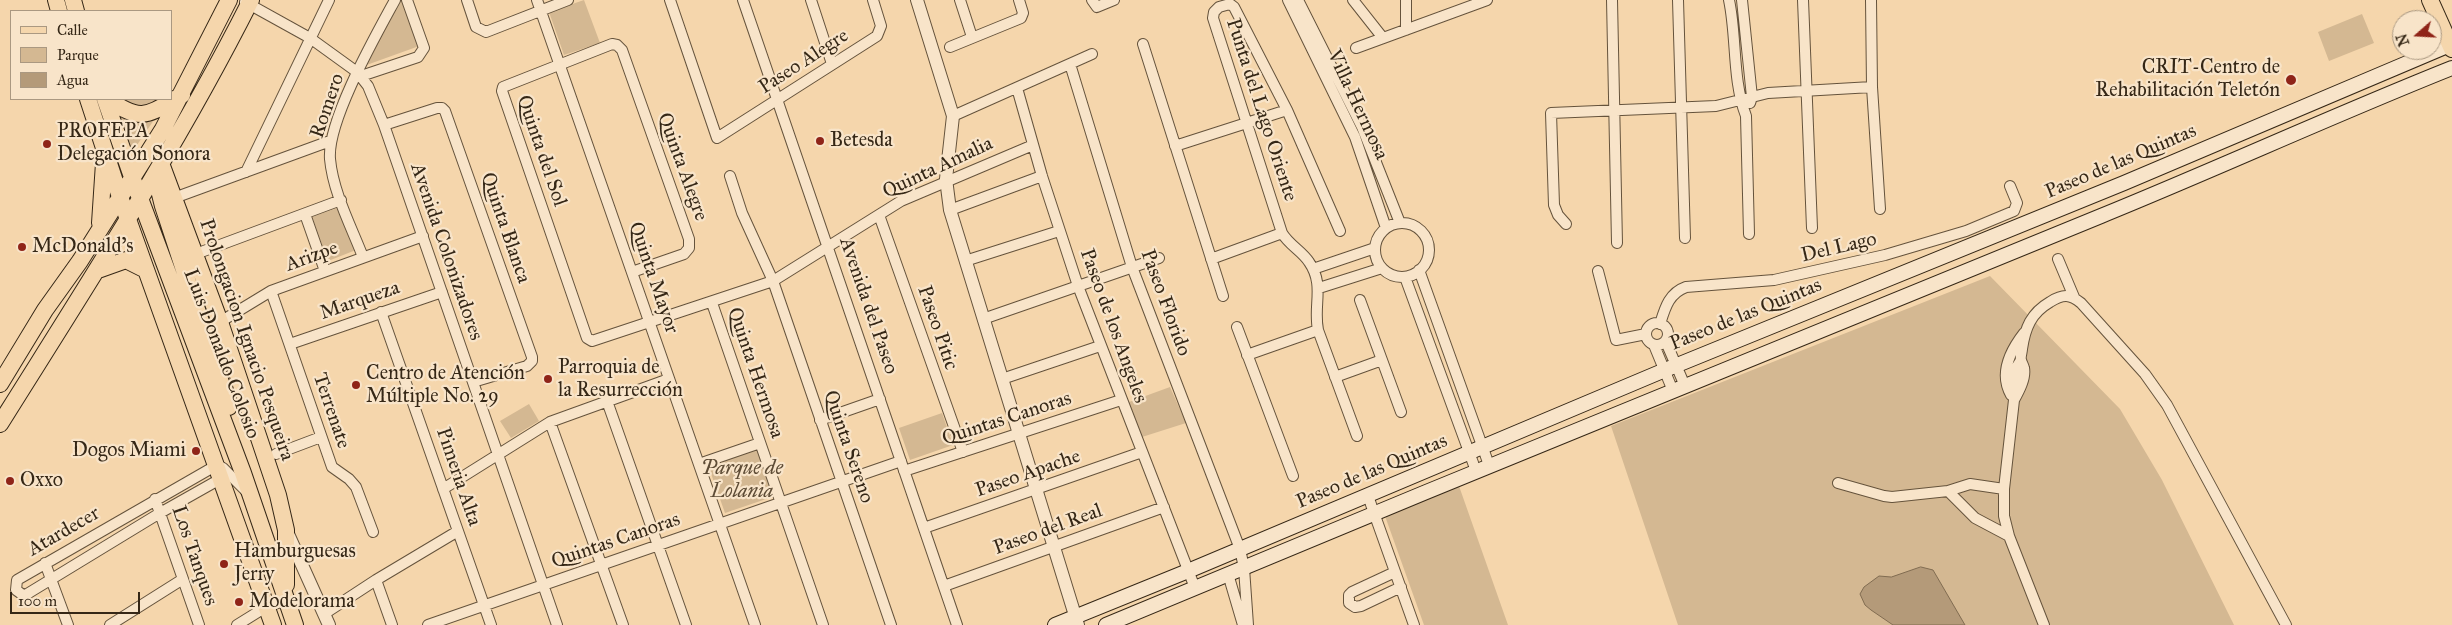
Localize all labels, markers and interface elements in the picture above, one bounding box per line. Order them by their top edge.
legend [10,10,172,100]
north arrow [2392,10,2442,60]
street label: Punta del Lago Oriente [1220,16,1302,204]
text: Calle [57,21,88,39]
street label: Paseo Alegre [755,24,853,100]
text: N [2393,31,2413,48]
text: Parque [57,46,99,64]
street label: Villa Hermosa [1321,46,1393,164]
place label: CRIT-Centro de Rehabilitación Teletón [2095,56,2280,103]
text: Agua [57,71,89,89]
street label: Romero [306,71,350,141]
marker: CRIT-Centro de Rehabilitación Teletón [2284,73,2298,87]
street label: Quinta del Sol [511,92,571,210]
street label: Quinta Alegre [651,110,713,224]
street label: Paseo de las Quintas [2042,119,2200,205]
place label: PROFEPA Delegación Sonora [57,120,210,167]
place label: Betesda [830,129,893,153]
street label: Quinta Amalia [879,132,997,204]
marker: Betesda [814,135,826,147]
marker: PROFEPA Delegación Sonora [41,138,53,150]
street label: Avenida Colonizadores [404,160,488,344]
street label: Quinta Blanca [475,169,535,287]
street label: Prolongacion Ignacio Pesqueira [193,216,299,464]
street label: Quinta Mayor [623,219,683,337]
street label: Del Lago [1799,228,1879,268]
place label: McDonald's [32,235,134,259]
street label: Avenida del Paseo [833,235,903,377]
street label: Arizpe [282,236,342,278]
marker: McDonald's [16,241,28,253]
street label: Paseo de los Angeles [1074,246,1152,406]
street label: Paseo Florido [1135,247,1195,359]
street label: Luis Donaldo Colosio [178,266,264,442]
street label: Paseo de las Quintas [1667,274,1825,356]
street label: Marqueza [317,276,403,326]
street label: Paseo Pitic [911,283,963,373]
street label: Quinta Hermosa [721,305,789,441]
place label: Parroquia de la Resurrección [558,356,683,403]
place label: Centro de Atención Múltiple No. 29 [366,362,525,409]
street label: Terrenate [307,370,355,452]
marker: Parroquia de la Resurrección [542,373,554,385]
marker: Centro de Atención Múltiple No. 29 [350,379,362,391]
street label: Quintas Canoras [939,387,1075,451]
street label: Quinta Sereno [818,388,878,506]
street label: Pimeria Alta [430,425,486,529]
street label: Paseo de las Quintas [1293,429,1451,515]
place label: Dogos Miami [72,439,186,463]
marker: Dogos Miami [190,445,202,457]
street label: Paseo Apache [972,445,1084,503]
park label: Parque de Lolania [701,457,783,504]
place label: Oxxo [20,469,63,493]
marker: Oxxo [4,475,16,487]
street label: Paseo del Real [990,499,1106,561]
street label: Atardecer [24,502,104,562]
street label: Los Tanques [166,503,222,609]
street label: Quintas Canoras [549,508,683,574]
place label: Hamburguesas Jerry [234,540,356,587]
marker: Hamburguesas Jerry [218,558,230,570]
scale bar [12,582,142,614]
place label: Modelorama [249,590,355,614]
text: 100 m [18,592,57,610]
marker: Modelorama [233,596,245,608]

